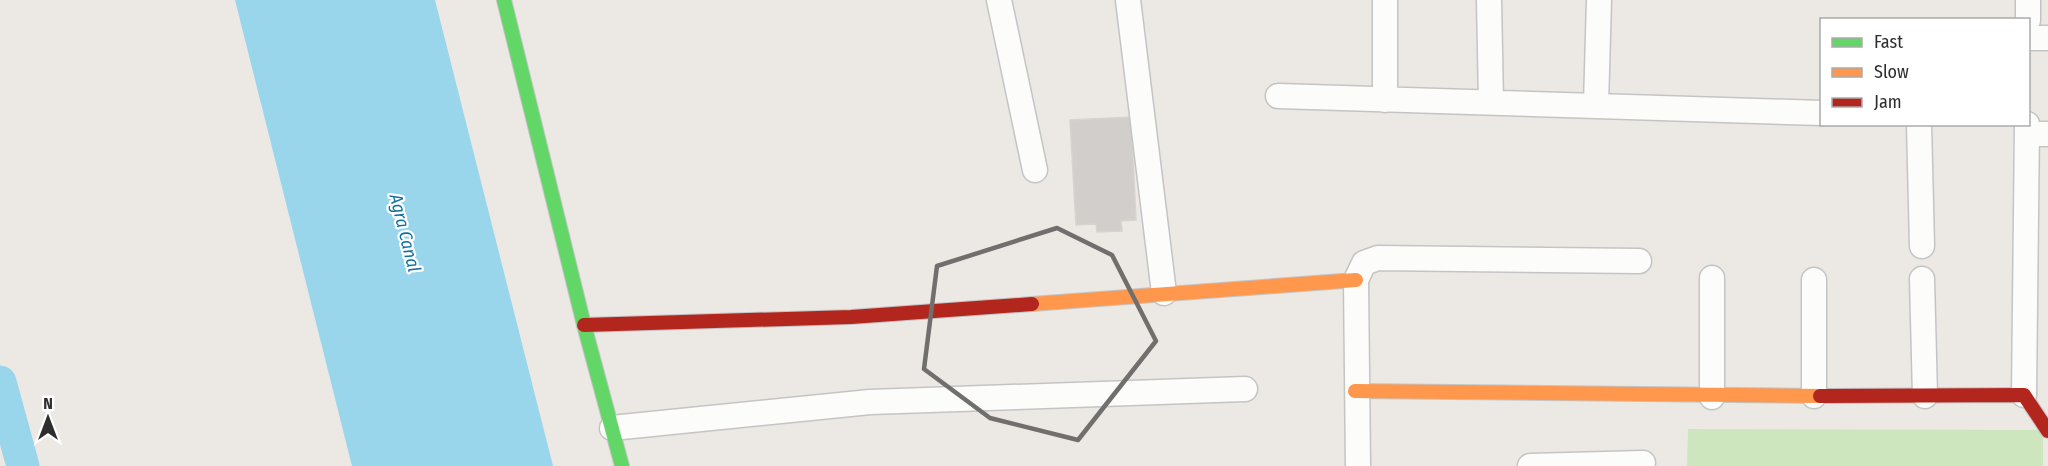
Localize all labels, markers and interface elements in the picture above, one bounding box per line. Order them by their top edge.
legend [1820,18,2030,126]
text: Fast [1874,31,1903,53]
text: Slow [1874,61,1909,83]
text: Jam [1874,91,1902,113]
water label: Agra Canal [384,191,425,275]
north arrow [18,388,78,448]
text: N [43,394,53,413]

